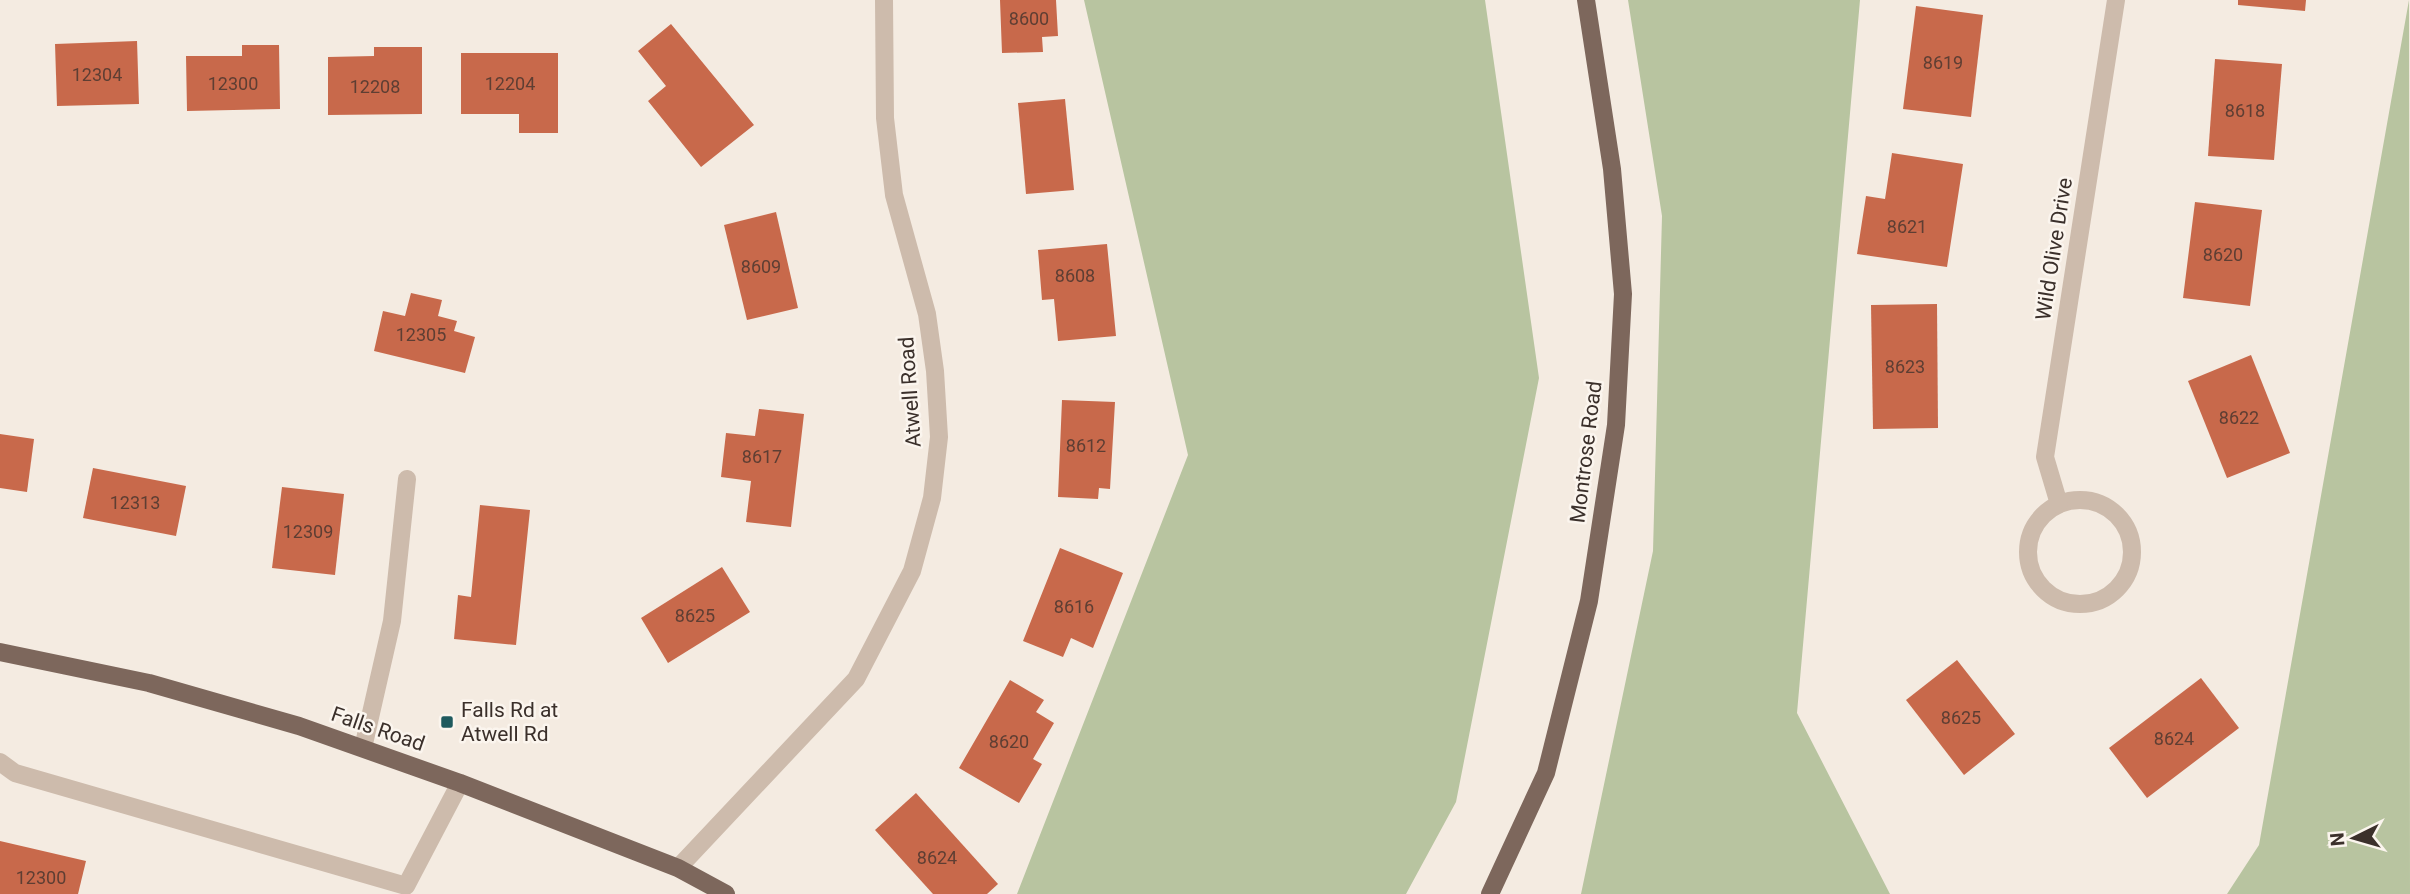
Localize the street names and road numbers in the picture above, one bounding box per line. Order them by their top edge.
street label: Wild Olive Drive [2031,176,2077,322]
street label: Atwell Road [894,336,926,448]
street label: Montrose Road [1565,380,1607,524]
street label: Falls Road [328,702,428,756]

